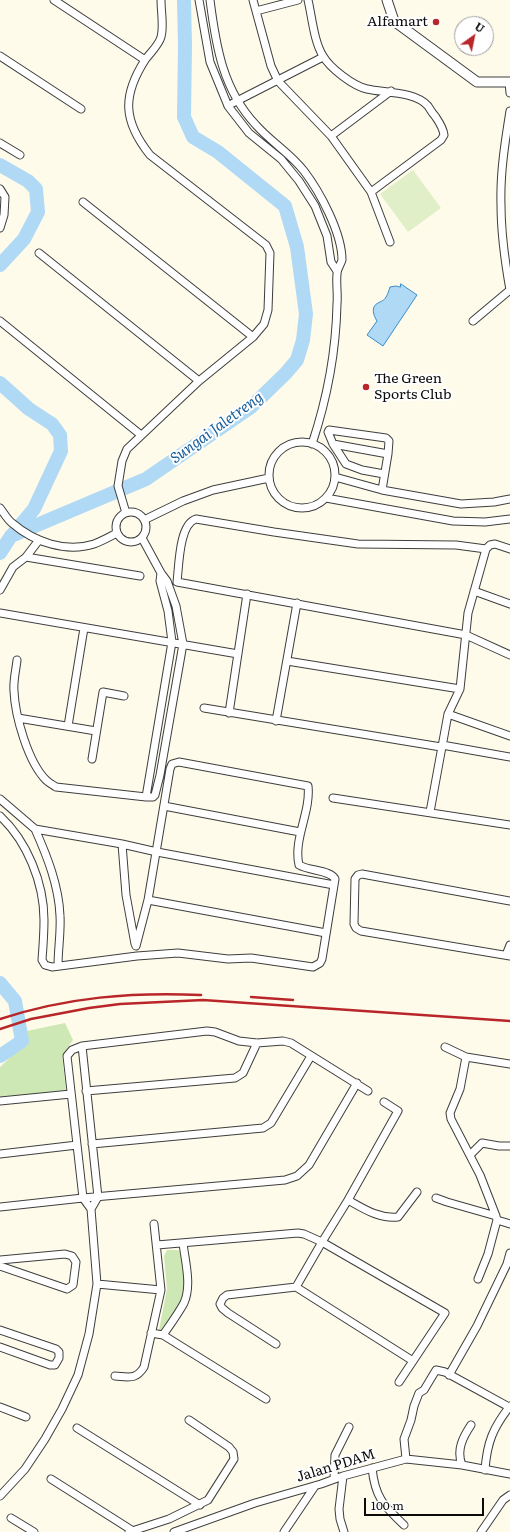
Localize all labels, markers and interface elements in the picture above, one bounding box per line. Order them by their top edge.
place label: Alfamart [367,14,428,30]
north arrow [454,16,494,56]
marker: Alfamart [431,17,441,27]
text: U [472,18,488,36]
place label: The Green Sports Club [374,371,451,404]
marker: The Green Sports Club [361,382,371,392]
water label: Sungai Jaletreng [167,388,267,468]
street label: Jalan PDAM [294,1446,378,1486]
scale bar [366,1490,486,1516]
text: 100 m [371,1496,404,1514]

